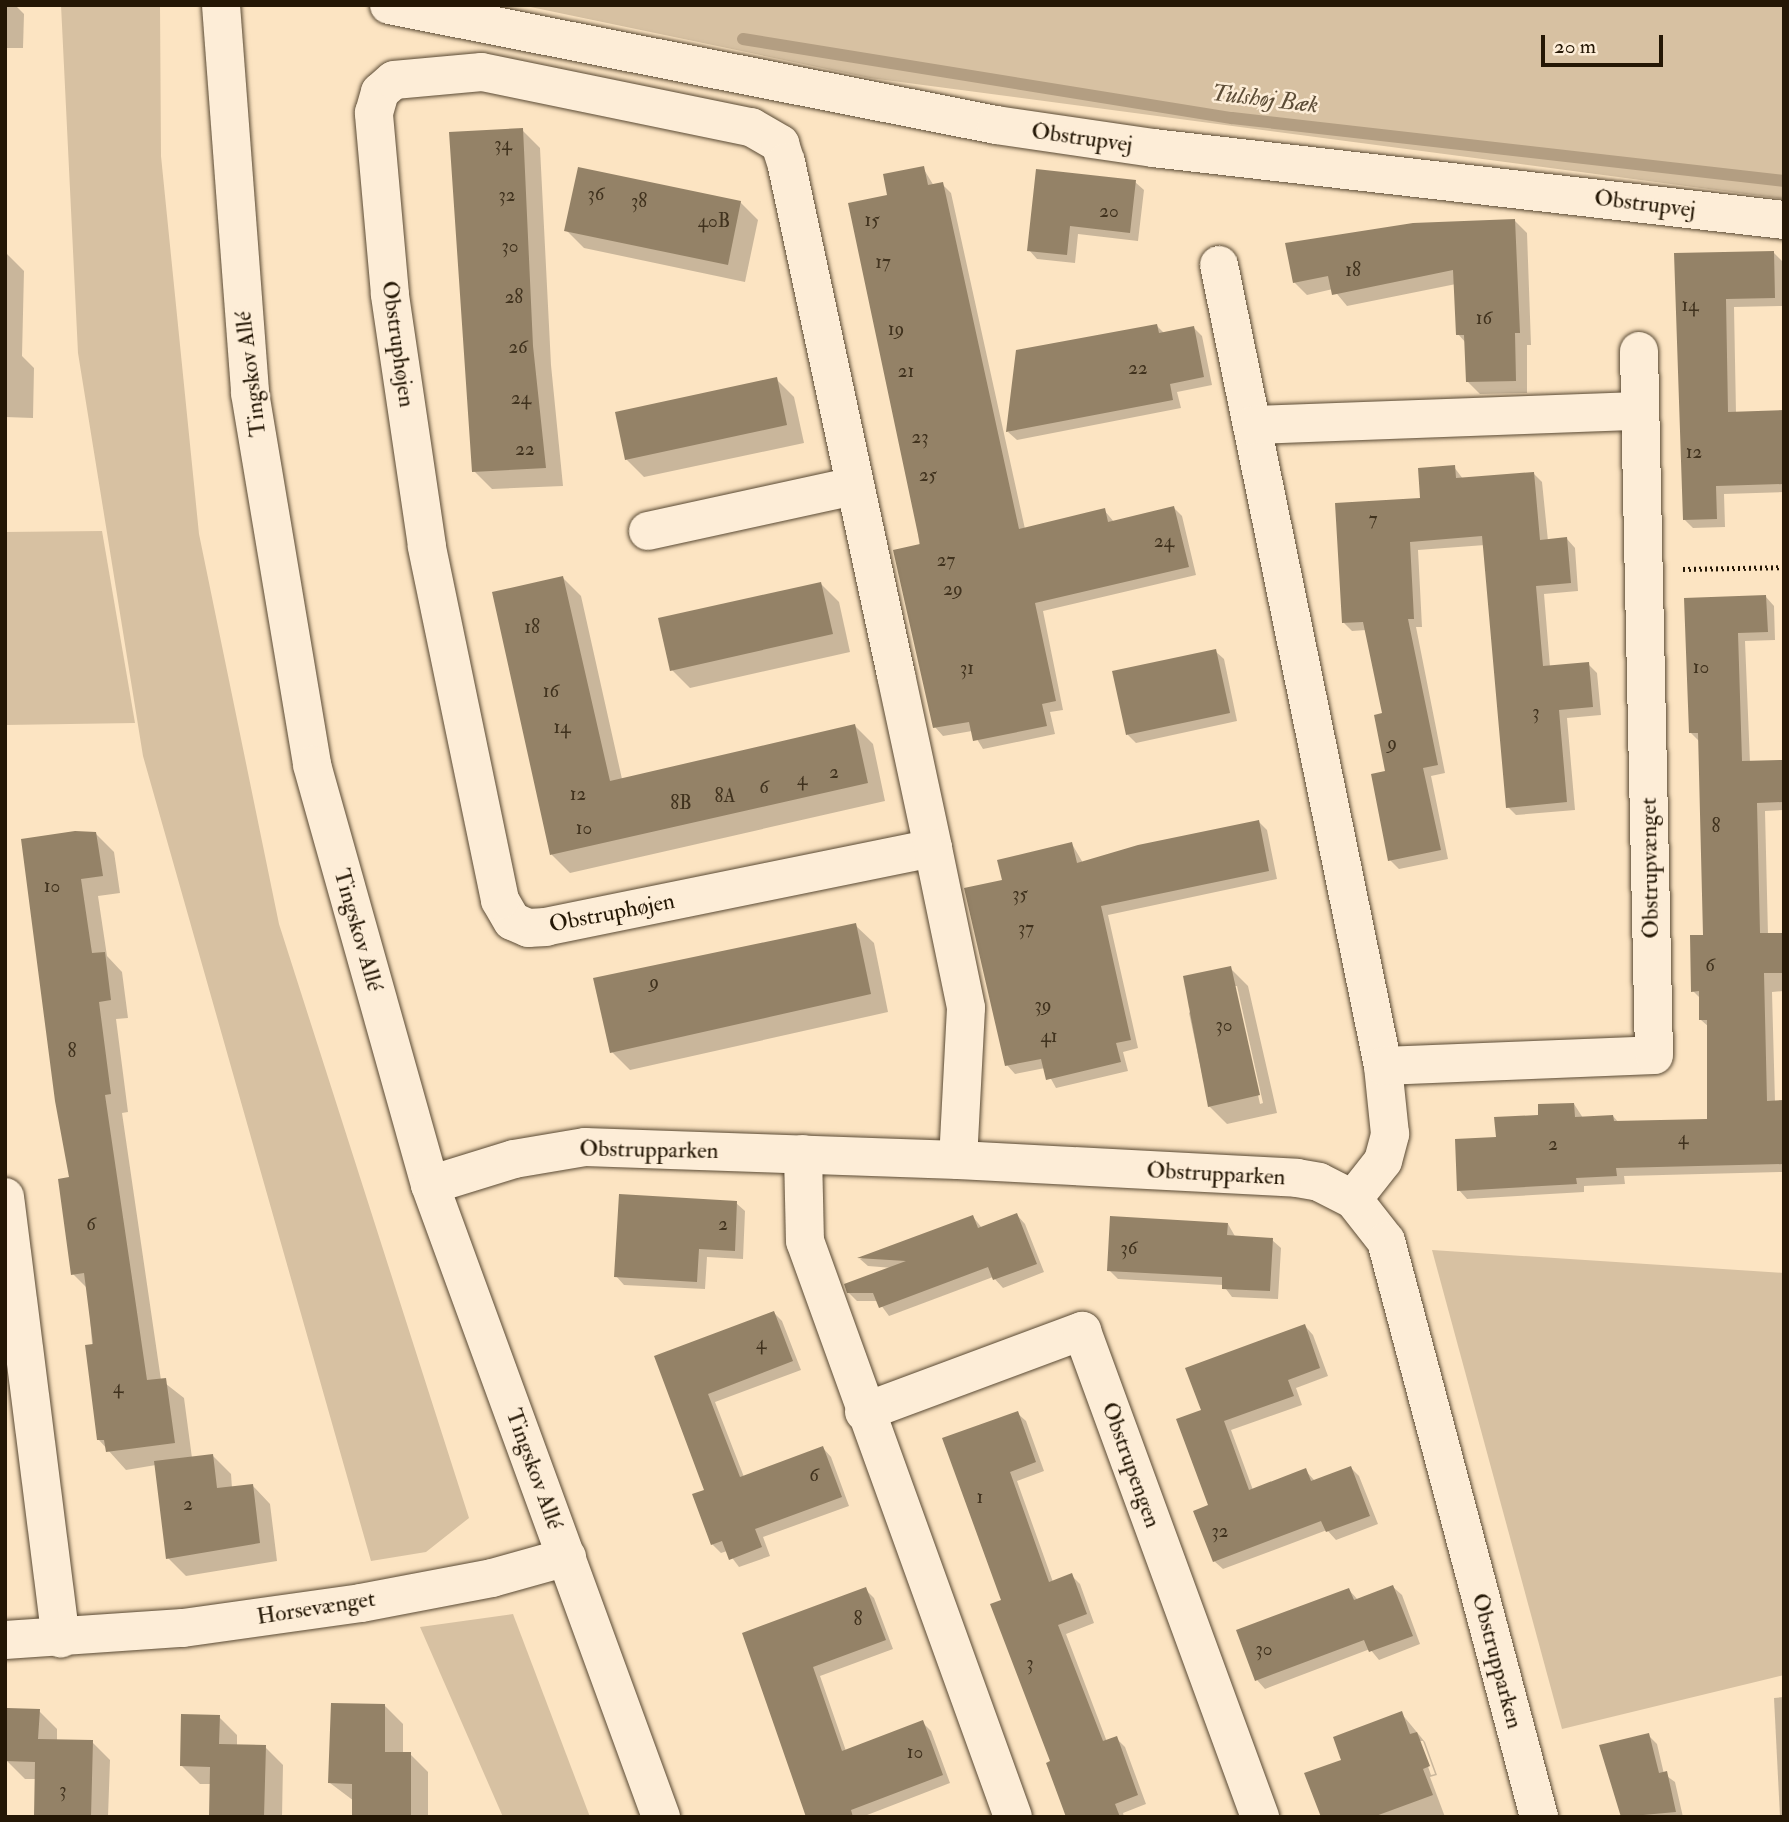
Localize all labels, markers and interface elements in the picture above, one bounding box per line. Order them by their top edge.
scale bar [1544,21,1666,65]
text: 20 m [1554,33,1596,60]
water label: Tulshøj Bæk [1210,78,1320,120]
street label: Obstrupvej [1030,117,1134,159]
house number: 34 [494,134,512,156]
house number: 36 [588,184,604,206]
street label: Obstrupvej [1593,184,1697,224]
house number: 32 [499,185,515,207]
house number: 38 [631,191,647,213]
house number: 20 [1099,201,1119,223]
house number: 15 [864,210,880,232]
house number: 40B [698,211,730,233]
house number: 30 [501,236,519,258]
house number: 17 [875,252,891,274]
house number: 18 [1345,260,1361,282]
street label: Obstruphøjen [375,279,421,409]
house number: 28 [505,287,523,309]
house number: 14 [1681,295,1699,317]
house number: 16 [1476,308,1492,330]
street label: Tingskov Allé [230,310,272,438]
house number: 19 [888,319,904,341]
house number: 26 [508,337,528,359]
house number: 22 [1128,358,1148,380]
house number: 21 [898,361,914,383]
house number: 24 [511,388,531,410]
house number: 23 [912,427,928,449]
house number: 22 [515,439,535,461]
house number: 12 [1686,442,1702,464]
house number: 25 [919,465,937,487]
house number: 7 [1369,509,1377,531]
house number: 24 [1154,531,1174,553]
house number: 27 [937,550,955,572]
house number: 29 [943,579,963,601]
house number: 18 [524,617,540,639]
house number: 10 [1693,657,1709,679]
house number: 31 [960,658,974,680]
house number: 16 [543,681,559,703]
house number: 3 [1532,702,1540,724]
house number: 14 [553,717,571,739]
house number: 9 [1387,733,1397,755]
house number: 2 [829,762,839,784]
house number: 4 [797,769,807,791]
house number: 6 [759,777,769,799]
house number: 12 [570,784,586,806]
house number: 8A [715,786,735,808]
house number: 8B [670,793,692,815]
street label: Obstrupvænget [1635,797,1665,939]
house number: 8 [1712,816,1720,838]
house number: 10 [576,818,592,840]
street label: Tingskov Allé [327,866,389,994]
house number: 10 [44,876,60,898]
house number: 35 [1012,884,1028,906]
street label: Obstruphøjen [547,887,677,939]
house number: 37 [1018,918,1034,940]
house number: 6 [1705,955,1715,977]
house number: 9 [649,972,659,994]
house number: 39 [1034,995,1052,1017]
house number: 30 [1215,1015,1233,1037]
house number: 41 [1040,1026,1058,1048]
house number: 8 [68,1041,76,1063]
house number: 4 [1678,1128,1688,1150]
house number: 2 [1548,1134,1558,1156]
street label: Obstrupparken [579,1135,719,1165]
street label: Obstrupparken [1146,1157,1286,1191]
house number: 6 [86,1214,96,1236]
house number: 2 [718,1214,728,1236]
house number: 36 [1121,1238,1137,1260]
house number: 4 [756,1333,766,1355]
house number: 4 [113,1377,123,1399]
street label: Obstrupengen [1096,1398,1166,1532]
street label: Tingskov Allé [499,1405,569,1533]
house number: 6 [809,1465,819,1487]
house number: 1 [977,1487,983,1509]
house number: 2 [183,1494,193,1516]
house number: 32 [1212,1521,1228,1543]
street label: Horsevænget [255,1585,377,1631]
street label: Obstrupparken [1466,1590,1528,1732]
house number: 8 [854,1609,862,1631]
house number: 30 [1255,1639,1273,1661]
house number: 3 [1026,1653,1034,1675]
house number: 10 [907,1742,923,1764]
house number: 3 [59,1780,67,1802]

